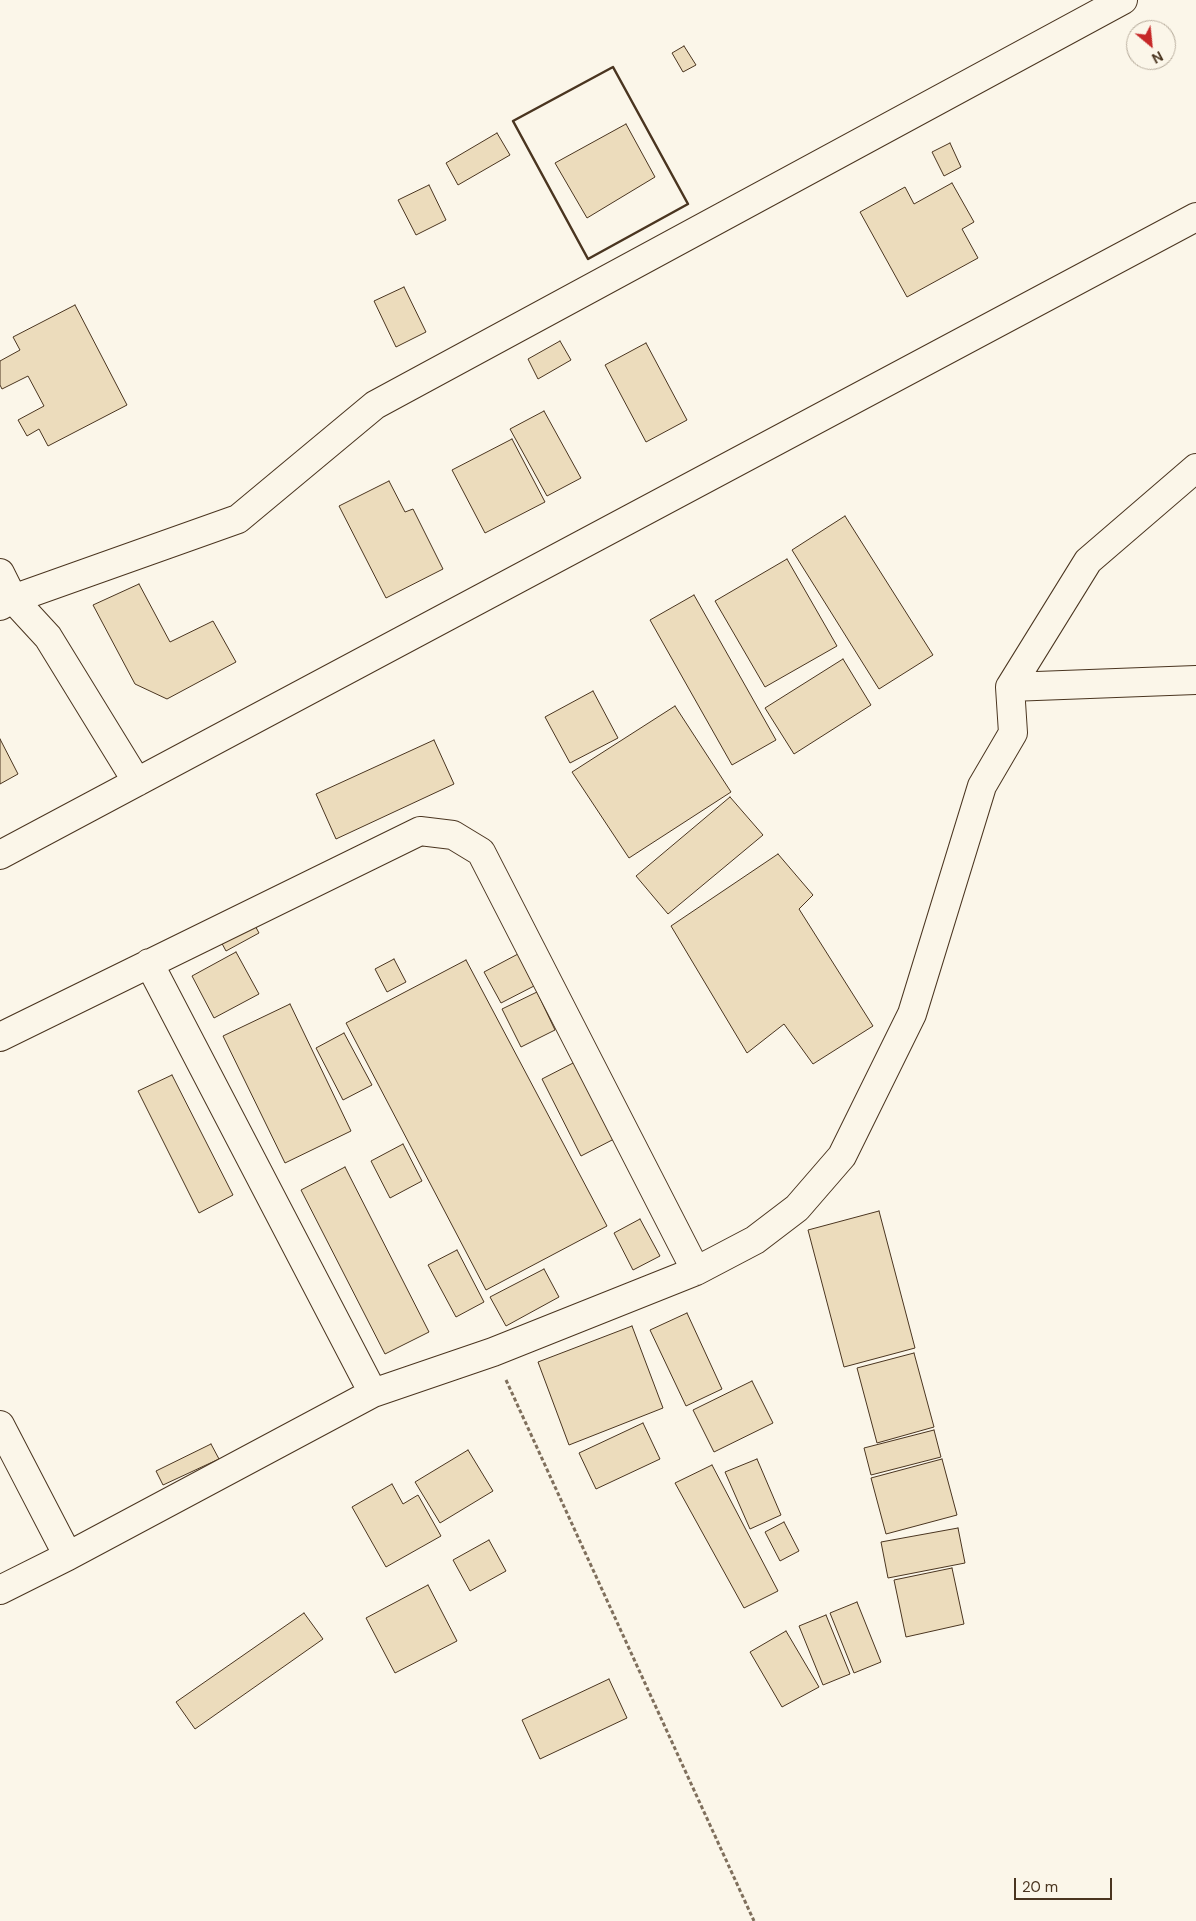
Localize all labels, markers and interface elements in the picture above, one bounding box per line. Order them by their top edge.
north arrow [1126,20,1176,70]
text: N [1149,47,1166,68]
scale bar [1016,1868,1114,1900]
text: 20 m [1022,1877,1058,1897]

